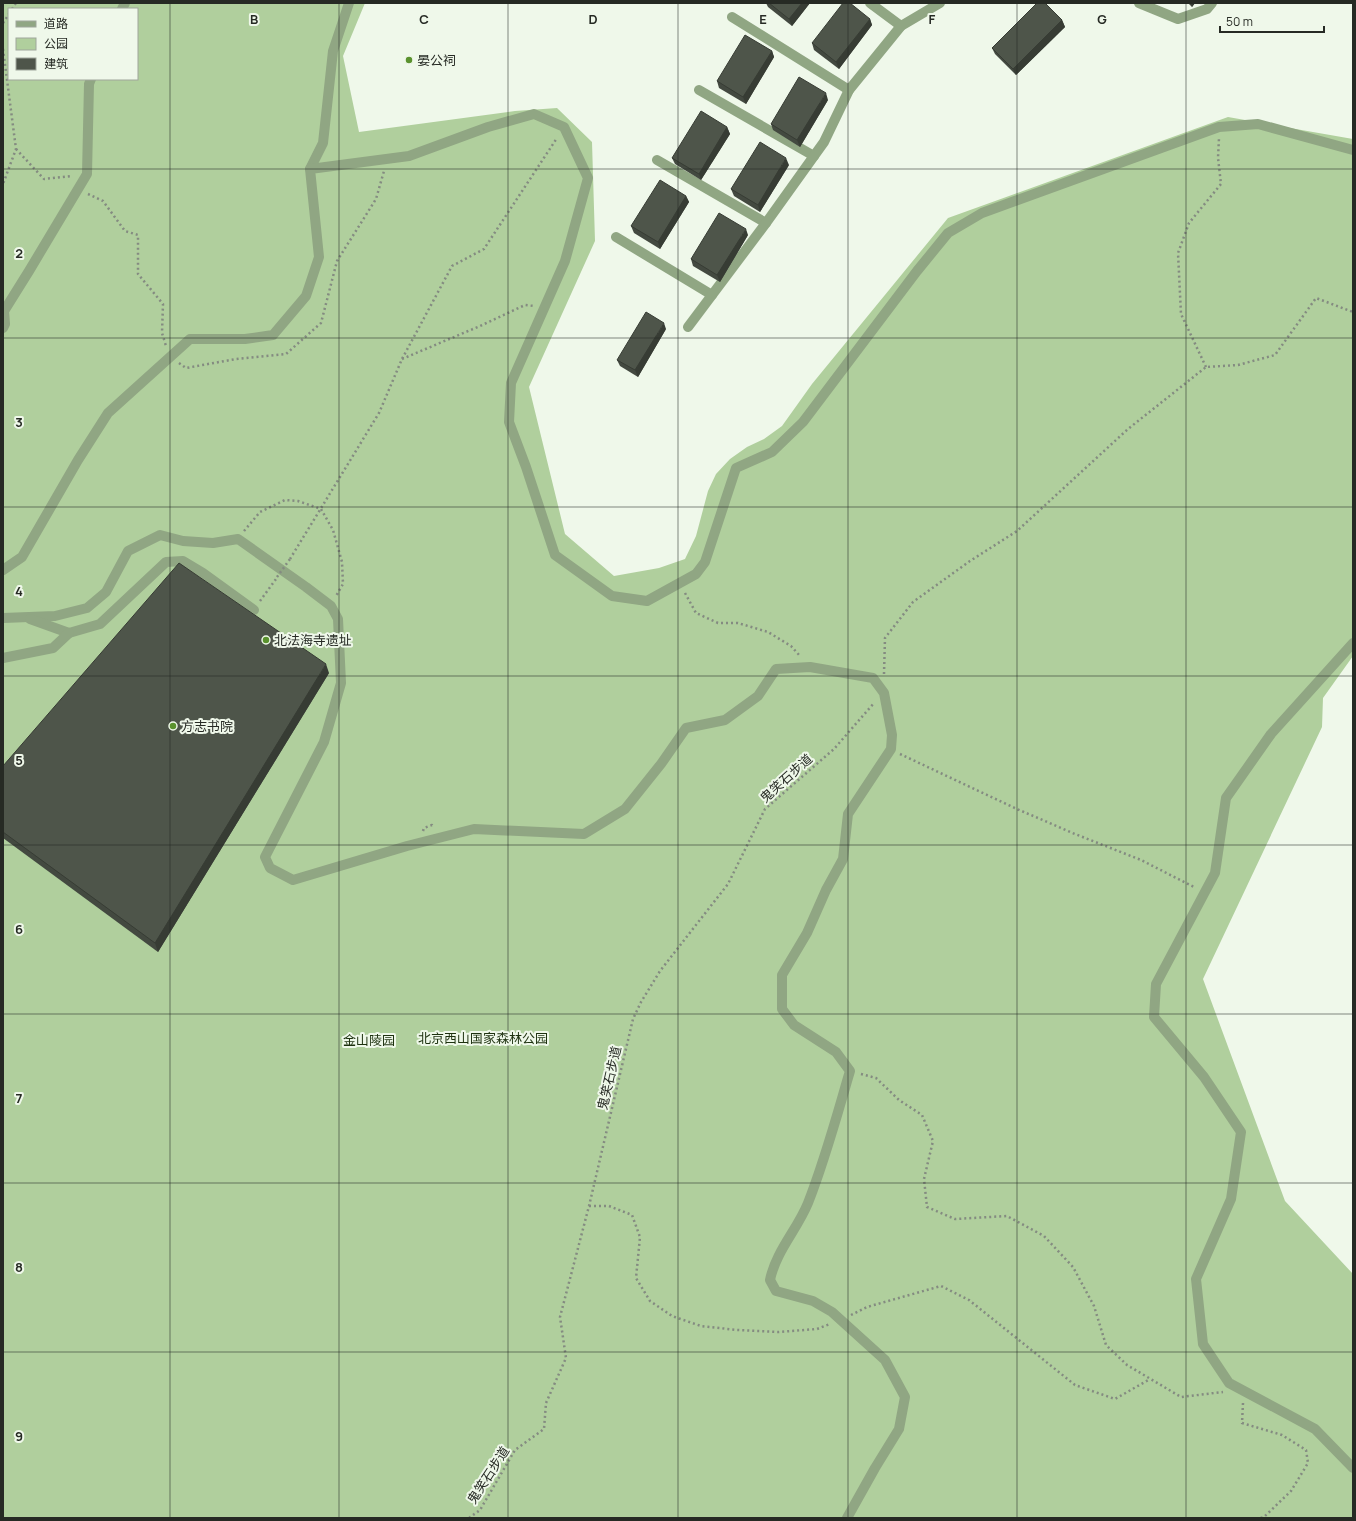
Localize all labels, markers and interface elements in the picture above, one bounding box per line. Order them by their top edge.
legend [8,8,138,80]
scale bar [1220,8,1324,34]
text: B [250,10,258,28]
text: C [419,10,429,28]
text: D [588,10,598,28]
text: E [759,10,767,28]
text: F [929,10,936,28]
text: G [1097,10,1107,28]
text: 50 m [1226,13,1253,30]
text: 道路 [44,15,68,32]
text: 公园 [44,35,68,52]
place label: 晏公祠 [417,51,456,69]
text: 建筑 [44,55,68,72]
marker: 晏公祠 [404,55,414,65]
text: 2 [15,244,23,262]
text: 3 [15,413,23,431]
text: 4 [15,582,23,600]
place label: 北法海寺遗址 [274,631,352,649]
marker: 北法海寺遗址 [261,635,271,645]
place label: 方志书院 [181,717,233,735]
marker: 方志书院 [168,721,178,731]
street label: 鬼笑石步道 [756,750,816,806]
text: 5 [15,751,23,769]
text: 6 [15,920,23,938]
park label: 北京西山国家森林公园 [418,1029,548,1047]
park label: 金山陵园 [343,1031,395,1049]
street label: 鬼笑石步道 [593,1044,625,1112]
text: 7 [16,1089,23,1107]
text: 8 [15,1258,23,1276]
text: 9 [15,1427,23,1445]
street label: 鬼笑石步道 [463,1443,513,1507]

